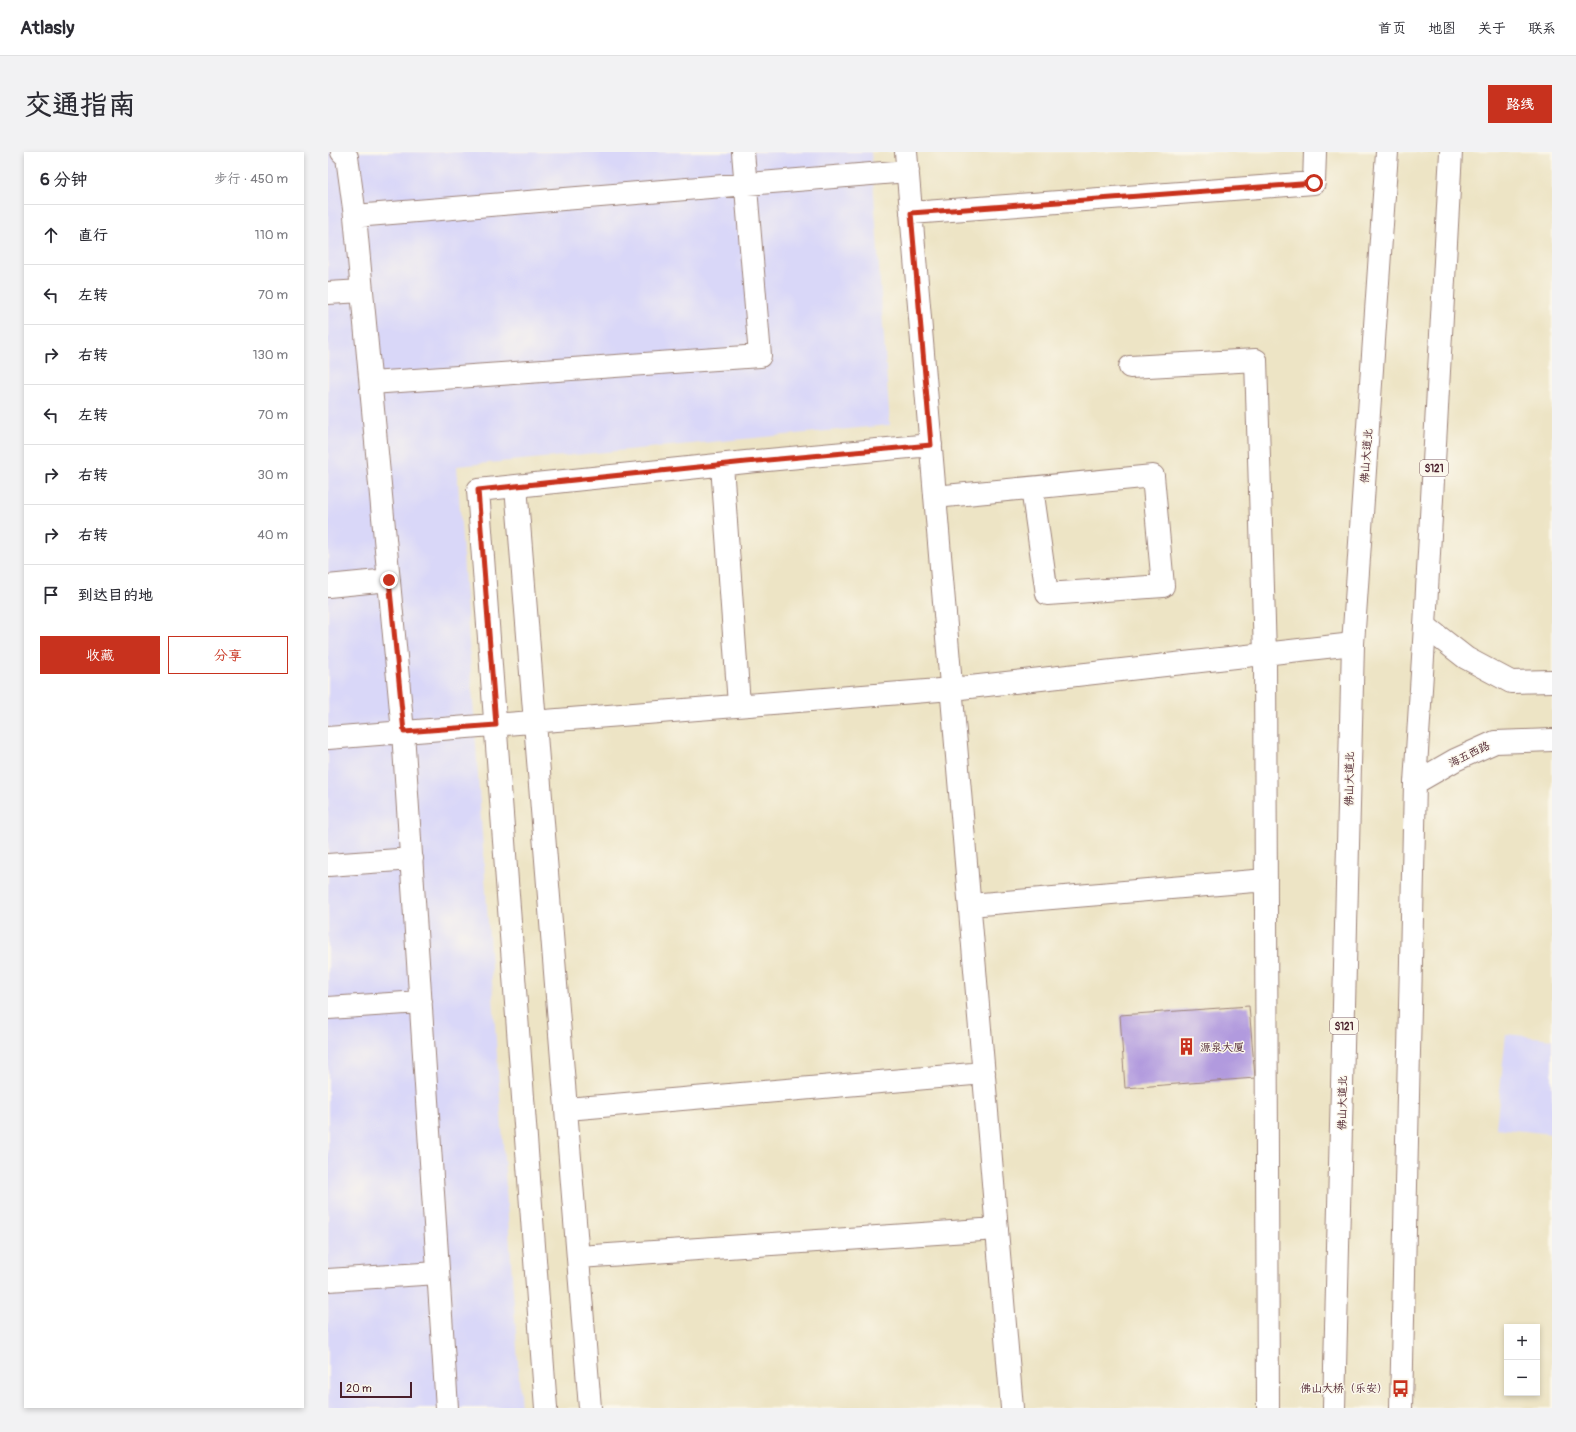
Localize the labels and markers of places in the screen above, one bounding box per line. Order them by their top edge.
building icon: 源泉大厦 [1177,1037,1197,1057]
place label: 源泉大厦 [1200,1041,1244,1054]
bus stop icon: 佛山大桥（乐安） [1391,1378,1411,1398]
place label: 佛山大桥（乐安） [1300,1382,1388,1395]

